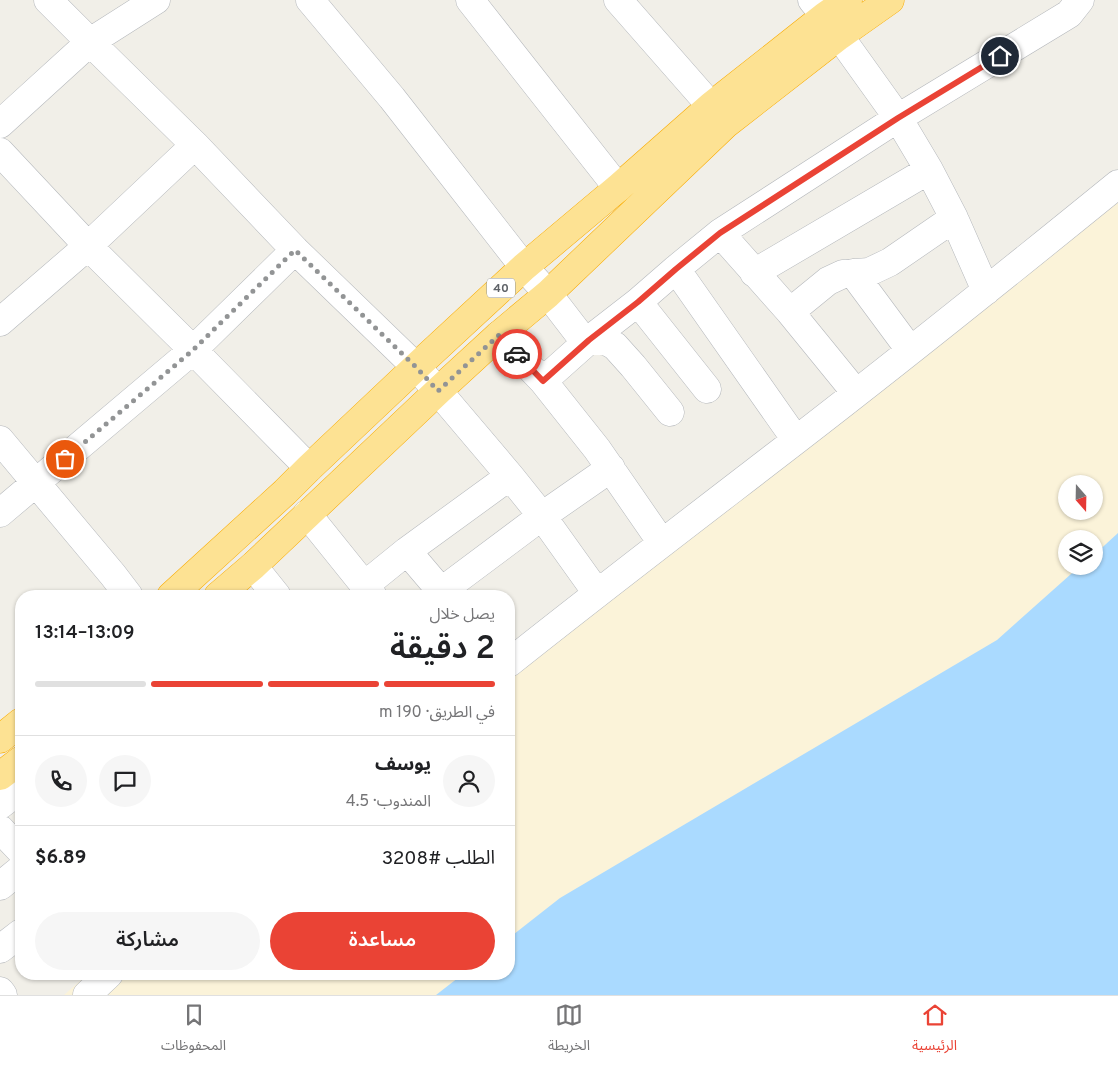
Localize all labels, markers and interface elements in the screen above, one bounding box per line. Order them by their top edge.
pin [979,35,1021,77]
icon: home [986,42,1014,70]
road number: 40 [487,278,515,298]
courier [492,329,542,379]
icon: car [503,340,531,368]
pin [44,438,86,480]
icon: bag [51,445,79,473]
north arrow [1058,475,1102,520]
map controls [1058,475,1103,575]
button: layers [1058,530,1103,575]
text: يصل خلال [429,605,495,625]
text: 13:09–13:14 [35,621,135,645]
text: 2 دقيقة [390,630,495,670]
text: في الطريق · 190 m [379,703,495,723]
text: يوسف [375,753,431,777]
button: phone [35,755,87,807]
button: chat [99,755,151,807]
button: person [443,755,495,807]
text: المندوب · 4.5 [346,792,431,812]
text: $6.89 [35,846,86,870]
text: الطلب #3208 [382,847,495,871]
button: مشاركة [35,912,260,970]
button: مساعدة [270,912,495,970]
tab: المحفوظات [161,1001,226,1060]
tab: الخريطة [548,1001,590,1060]
tab: الرئيسية [912,1001,957,1060]

